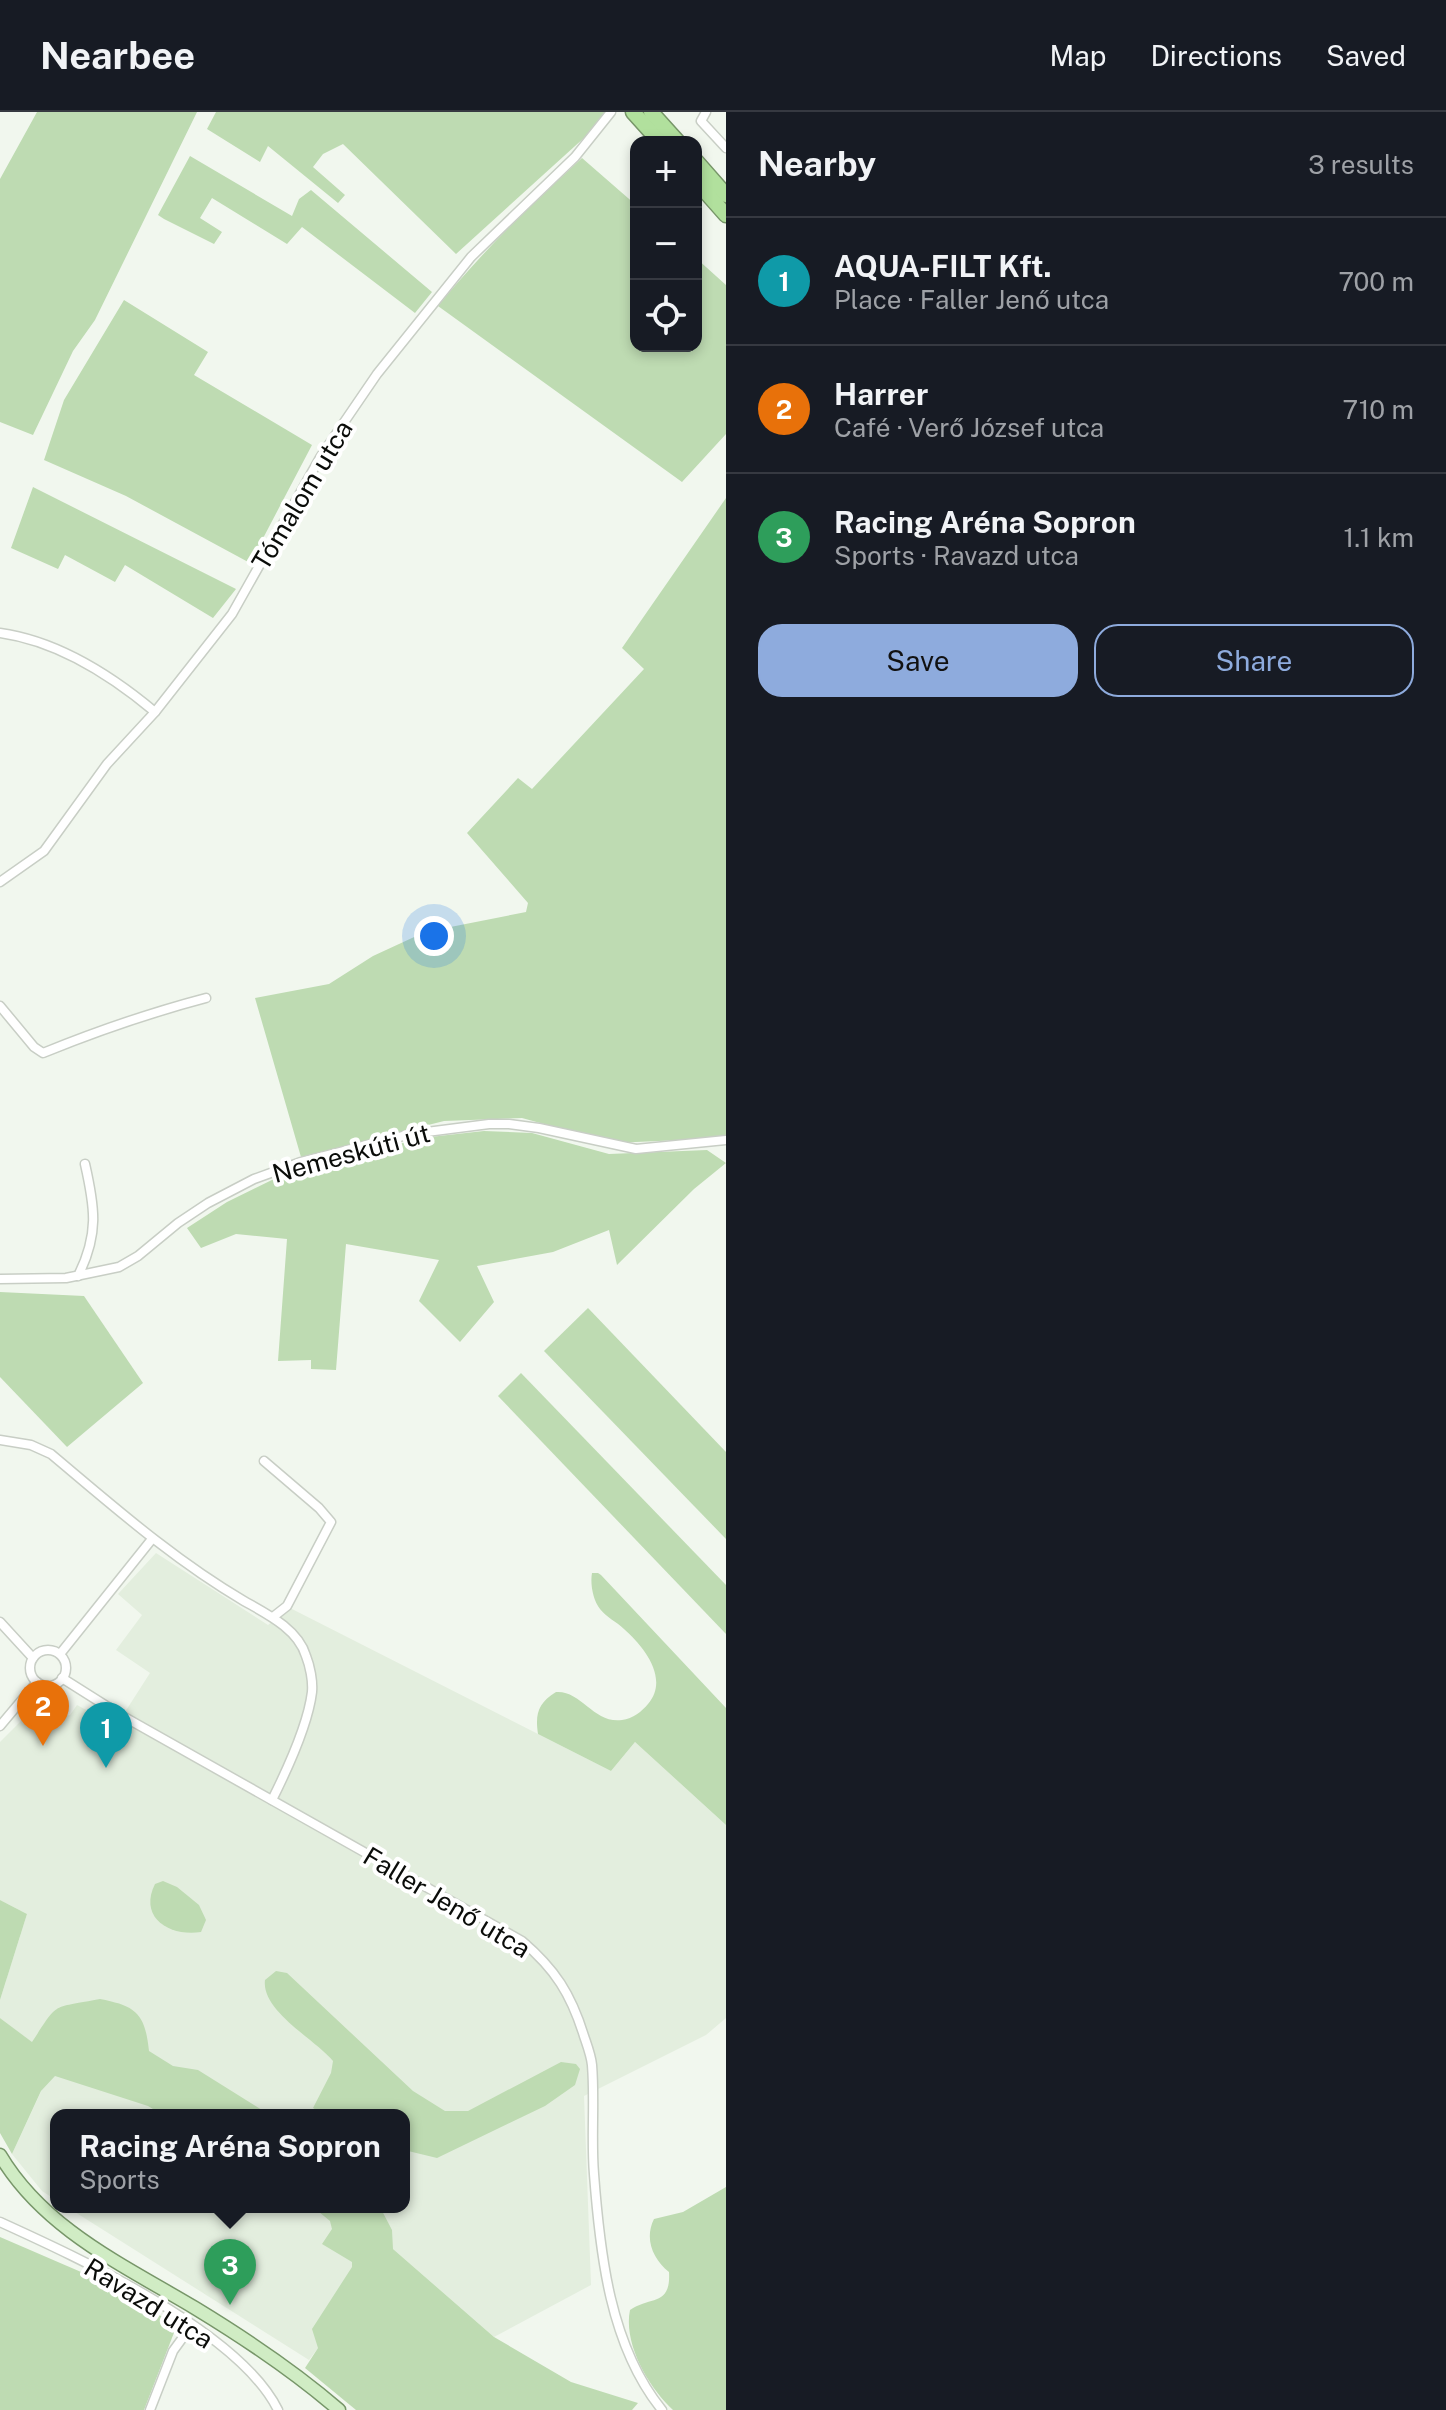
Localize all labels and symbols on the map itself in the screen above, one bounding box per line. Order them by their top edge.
street label: Tómalom utca [245,415,359,575]
your location [414,916,454,956]
street label: Nemeskúti út [269,1117,433,1189]
pin: 2 [17,1680,69,1746]
pin: 1 [80,1702,132,1768]
street label: Faller Jenő utca [358,1840,536,1964]
pin: 3 [204,2239,256,2305]
street label: Ravazd utca [79,2251,219,2355]

